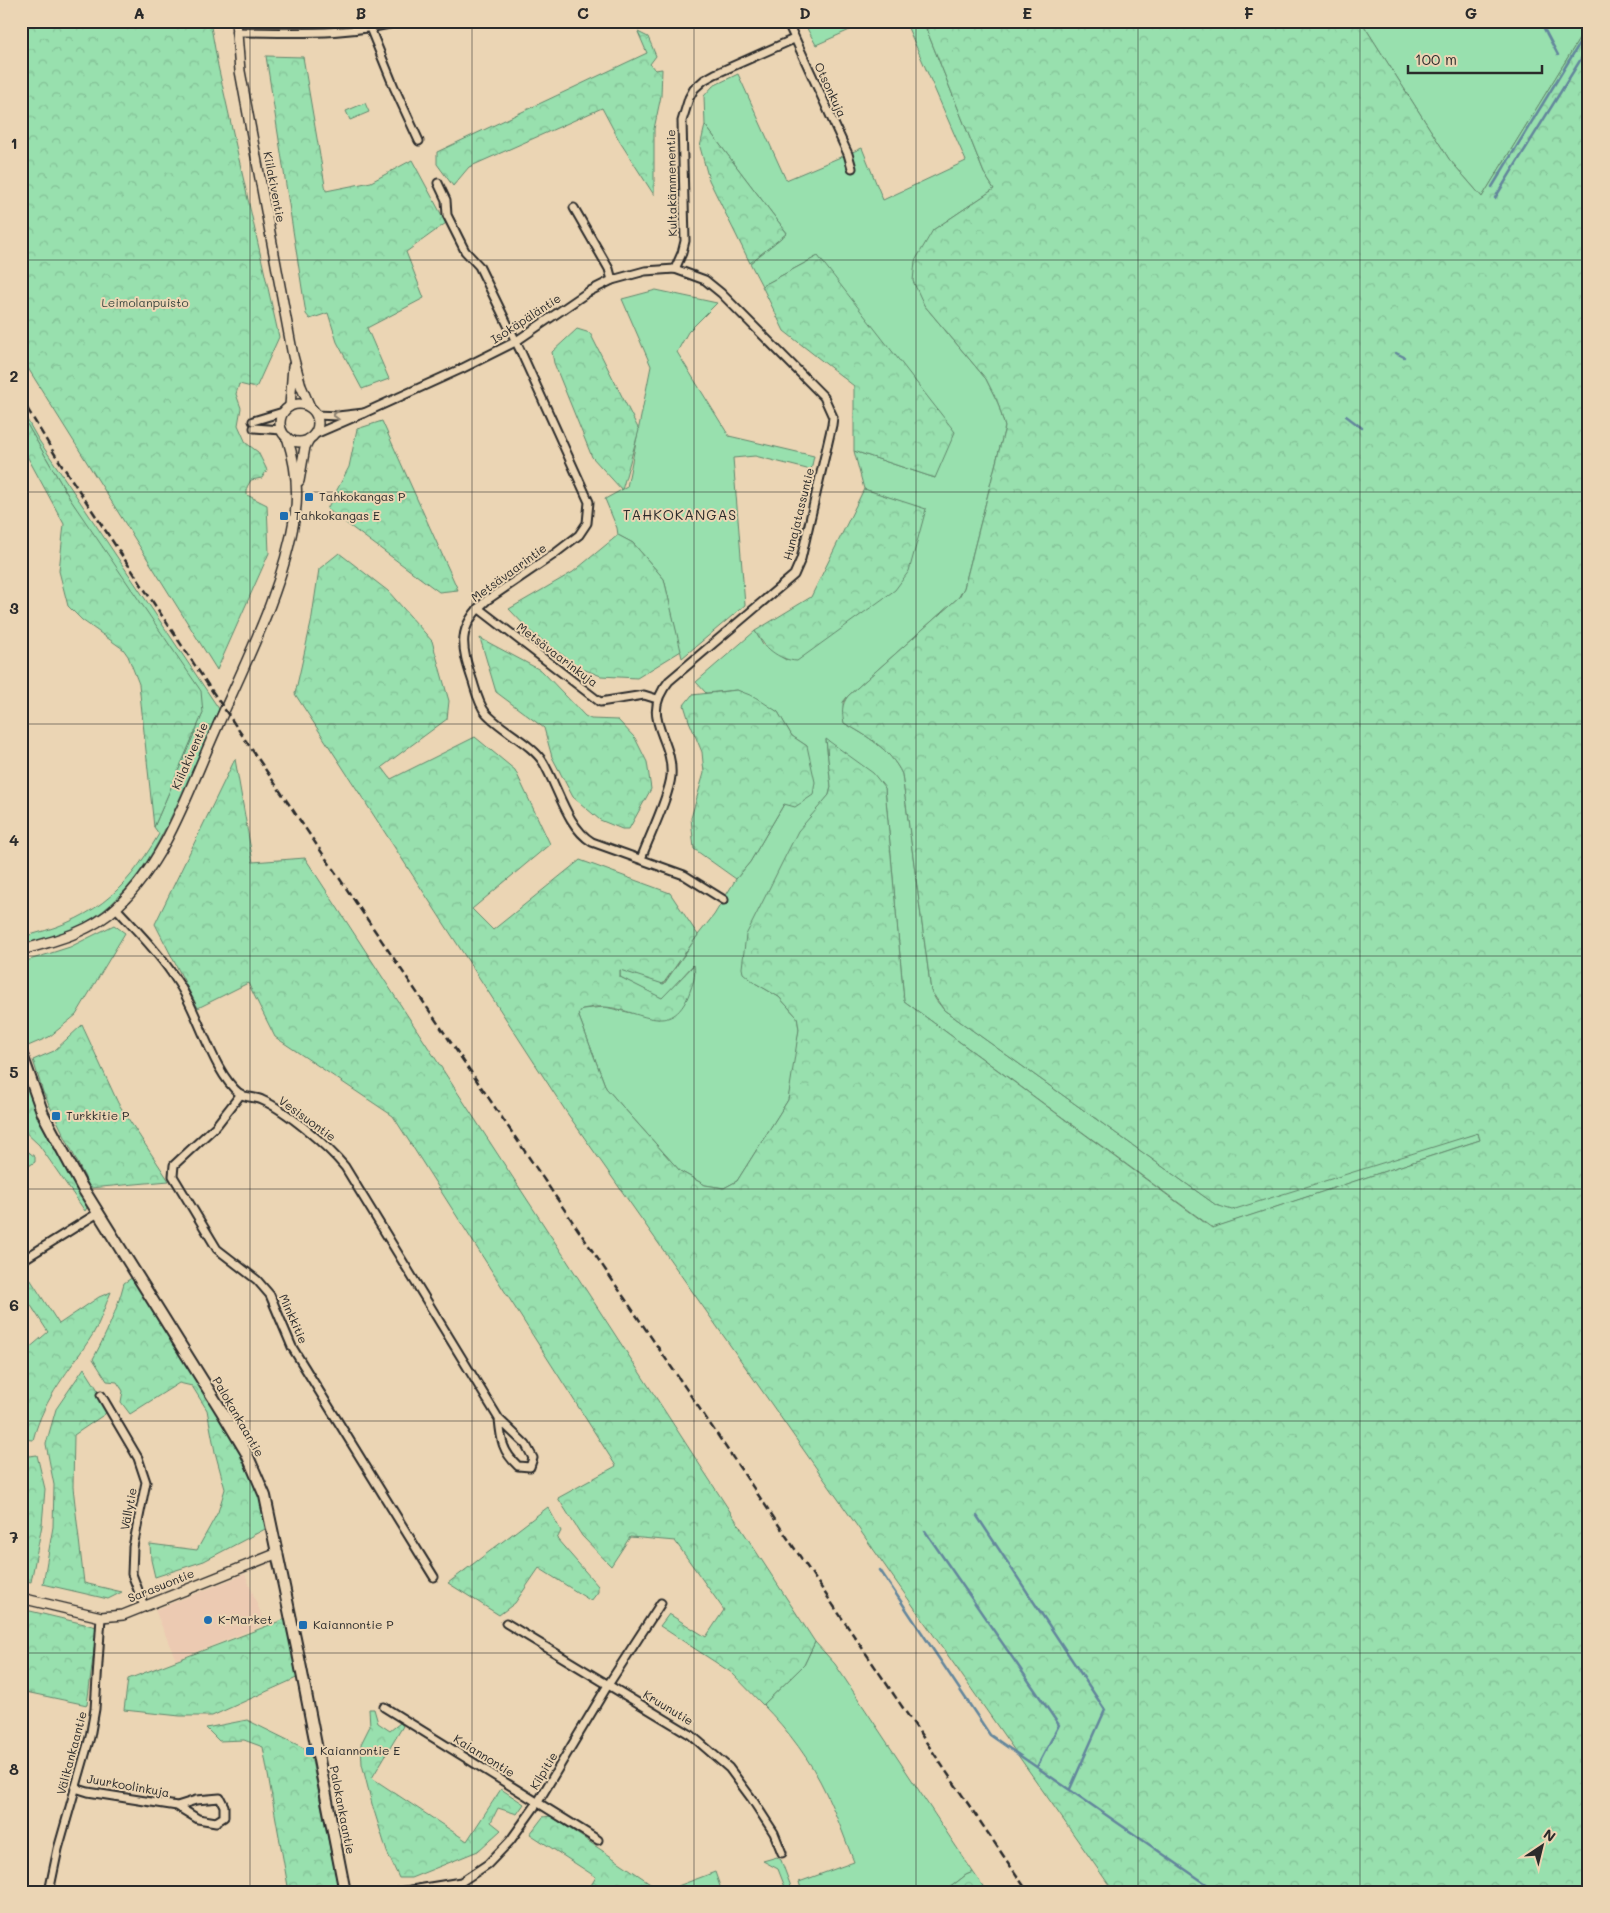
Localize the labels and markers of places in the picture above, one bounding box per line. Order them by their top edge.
place label: Tahkokangas P [319,488,405,504]
marker: Tahkokangas P [303,491,315,503]
place label: Tahkokangas E [294,507,380,523]
marker: Tahkokangas E [278,510,290,522]
place label: Turkkitie P [66,1107,129,1123]
marker: Turkkitie P [50,1110,62,1122]
place label: K-Market [218,1611,273,1627]
marker: K-Market [202,1614,214,1626]
place label: Kaiannontie P [313,1616,394,1632]
marker: Kaiannontie P [297,1619,309,1631]
place label: Kaiannontie E [320,1742,400,1758]
marker: Kaiannontie E [304,1745,316,1757]

